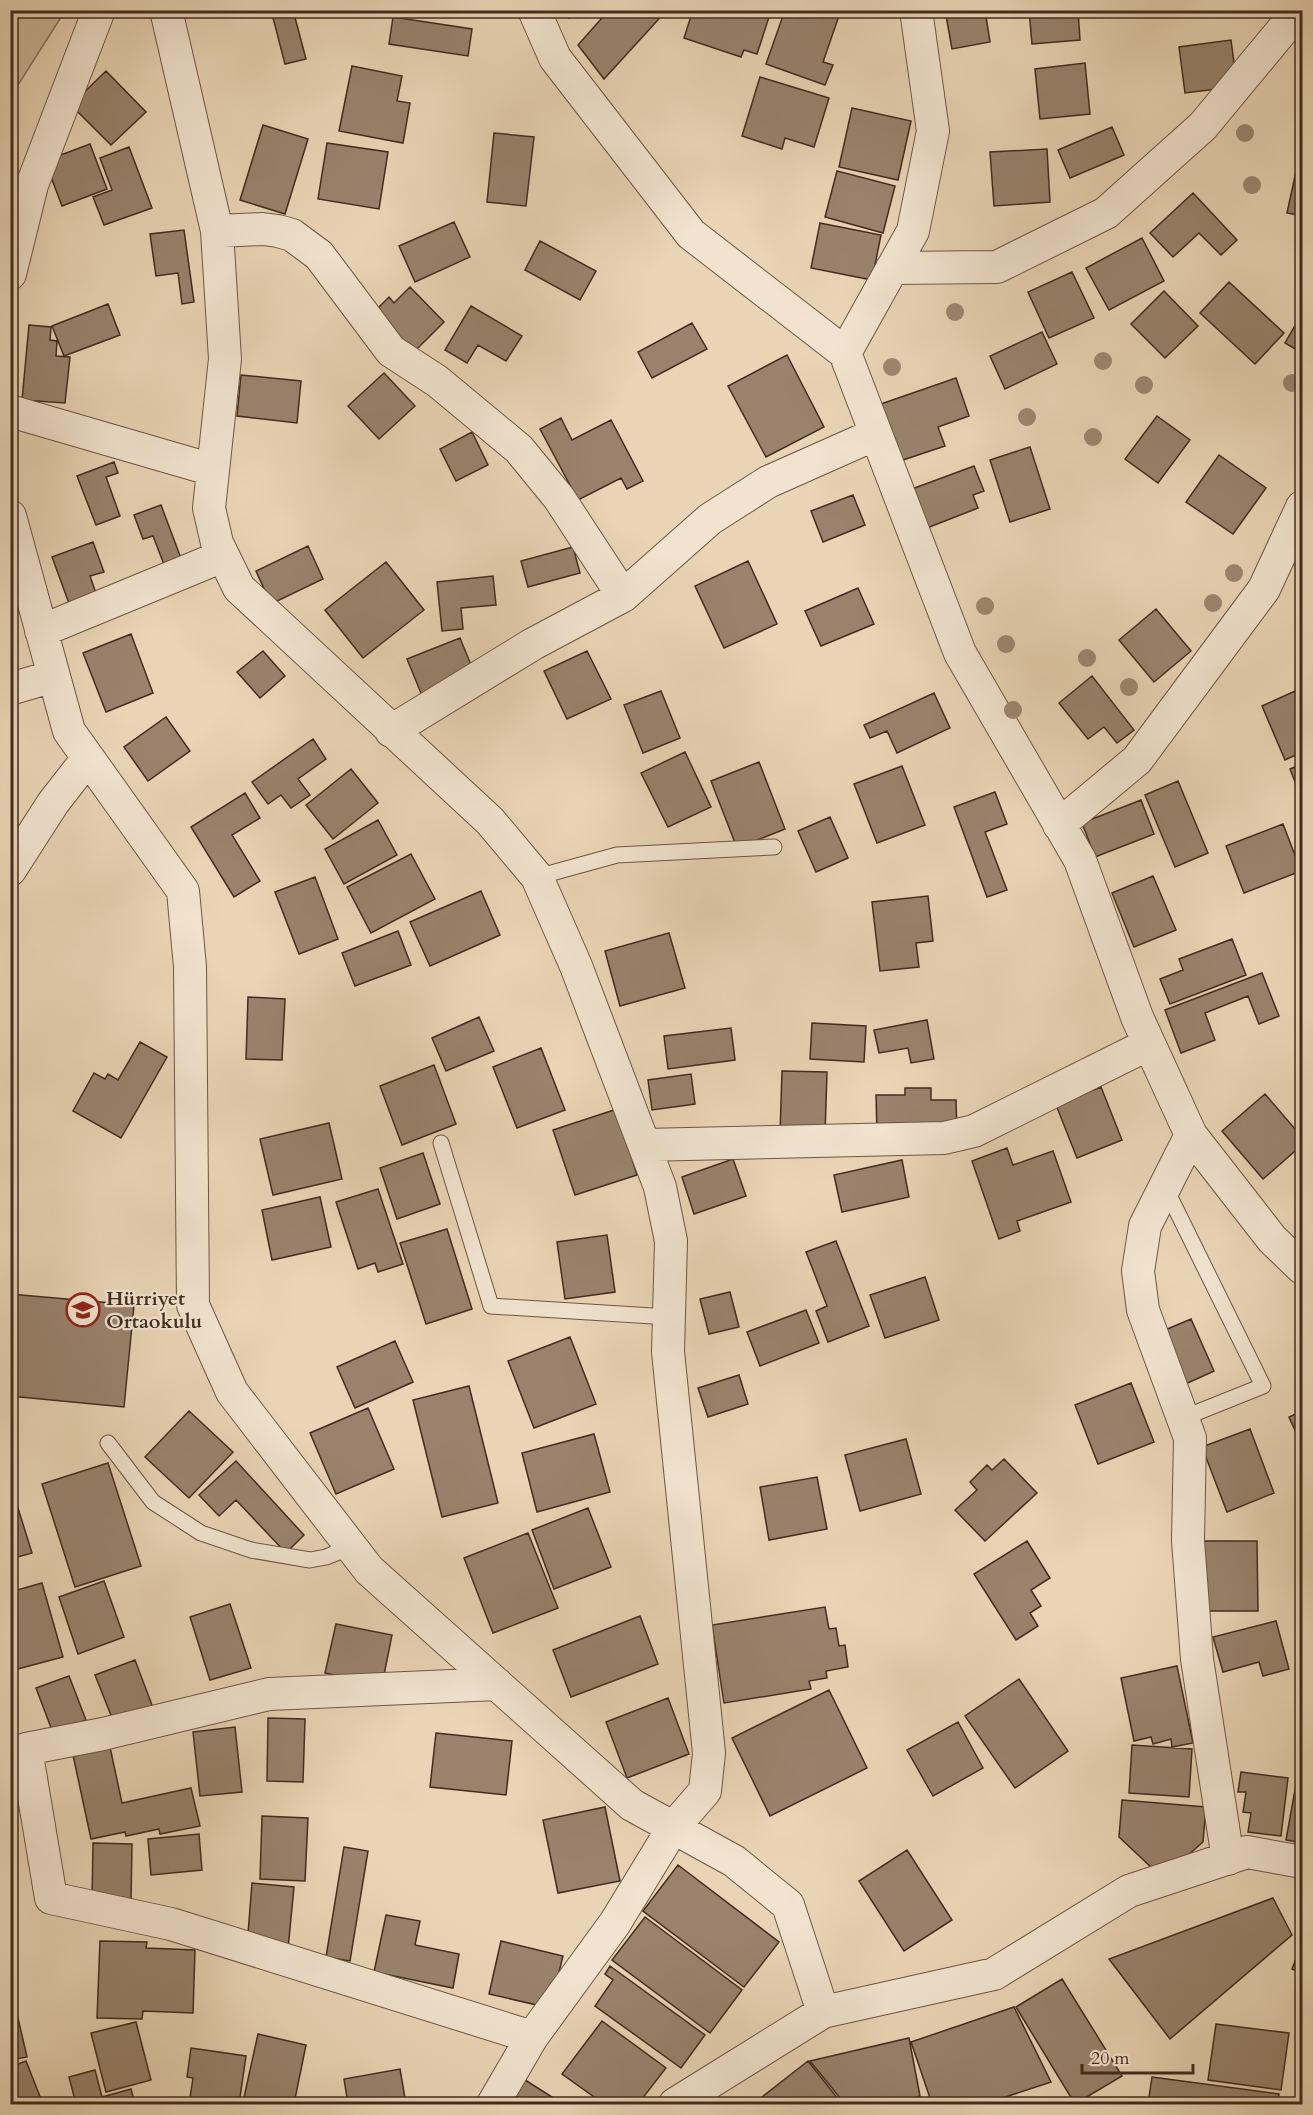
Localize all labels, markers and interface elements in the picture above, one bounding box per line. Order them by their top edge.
place label: Hürriyet Ortaokulu [106,1285,203,1335]
school or university icon: Hürriyet Ortaokulu [65,1292,101,1328]
scale bar [1082,2037,1193,2075]
text: 20 m [1091,2046,1130,2071]

